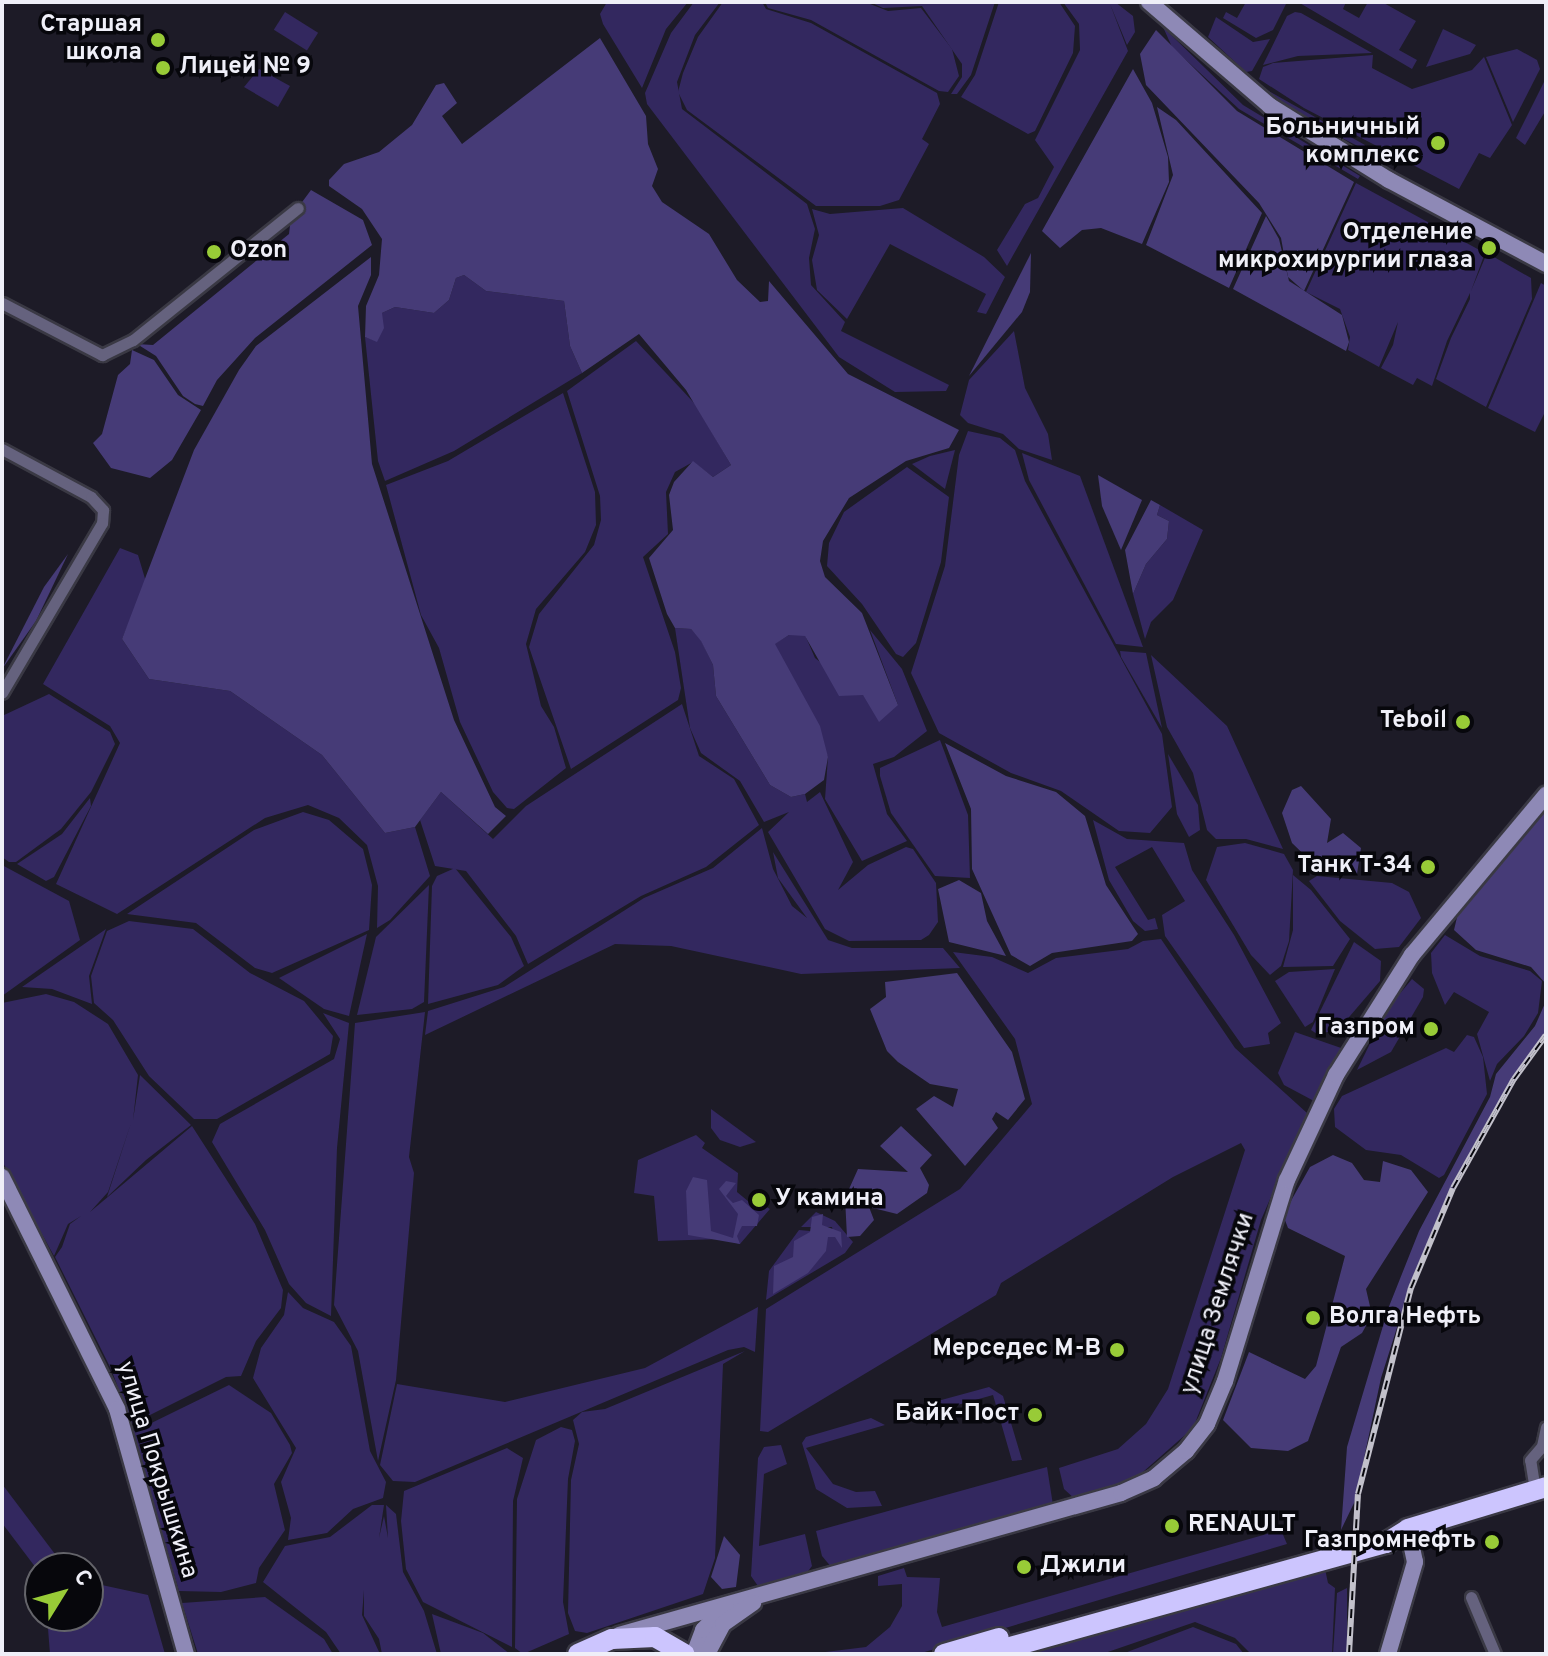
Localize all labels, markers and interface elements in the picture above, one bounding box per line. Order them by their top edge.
place label: Старшая школа [40,12,142,68]
marker: Старшая школа [149,31,167,49]
place label: Лицей № 9 [179,54,311,82]
marker: Лицей № 9 [154,59,172,77]
place label: Больничный комплекс [1265,115,1420,171]
marker: Больничный комплекс [1427,132,1449,154]
place label: Отделение микрохирургии глаза [1218,220,1473,276]
place label: Ozon [230,238,287,266]
marker: Отделение микрохирургии глаза [1480,239,1498,257]
marker: Ozon [205,243,223,261]
place label: Teboil [1380,708,1447,736]
marker: Teboil [1454,713,1472,731]
place label: Танк Т-34 [1297,853,1412,881]
marker: Танк Т-34 [1419,858,1437,876]
place label: Газпром [1317,1015,1415,1043]
marker: Газпром [1422,1020,1440,1038]
place label: У камина [775,1186,885,1214]
marker: У камина [750,1191,768,1209]
street label: улица Землячки [1176,1209,1262,1399]
place label: Волга Нефть [1329,1304,1481,1332]
marker: Волга Нефть [1304,1309,1322,1327]
place label: Мерседес M-B [933,1336,1101,1364]
marker: Мерседес M-B [1108,1341,1126,1359]
street label: улица Покрышкина [109,1358,203,1582]
place label: Байк-Пост [895,1401,1019,1429]
marker: Байк-Пост [1026,1406,1044,1424]
place label: RENAULT [1188,1512,1296,1540]
marker: RENAULT [1163,1517,1181,1535]
place label: Газпромнефть [1304,1528,1476,1556]
marker: Газпромнефть [1483,1533,1501,1551]
north arrow [24,1552,104,1632]
place label: Джили [1040,1553,1126,1581]
marker: Джили [1015,1558,1033,1576]
text: С [67,1565,97,1592]

